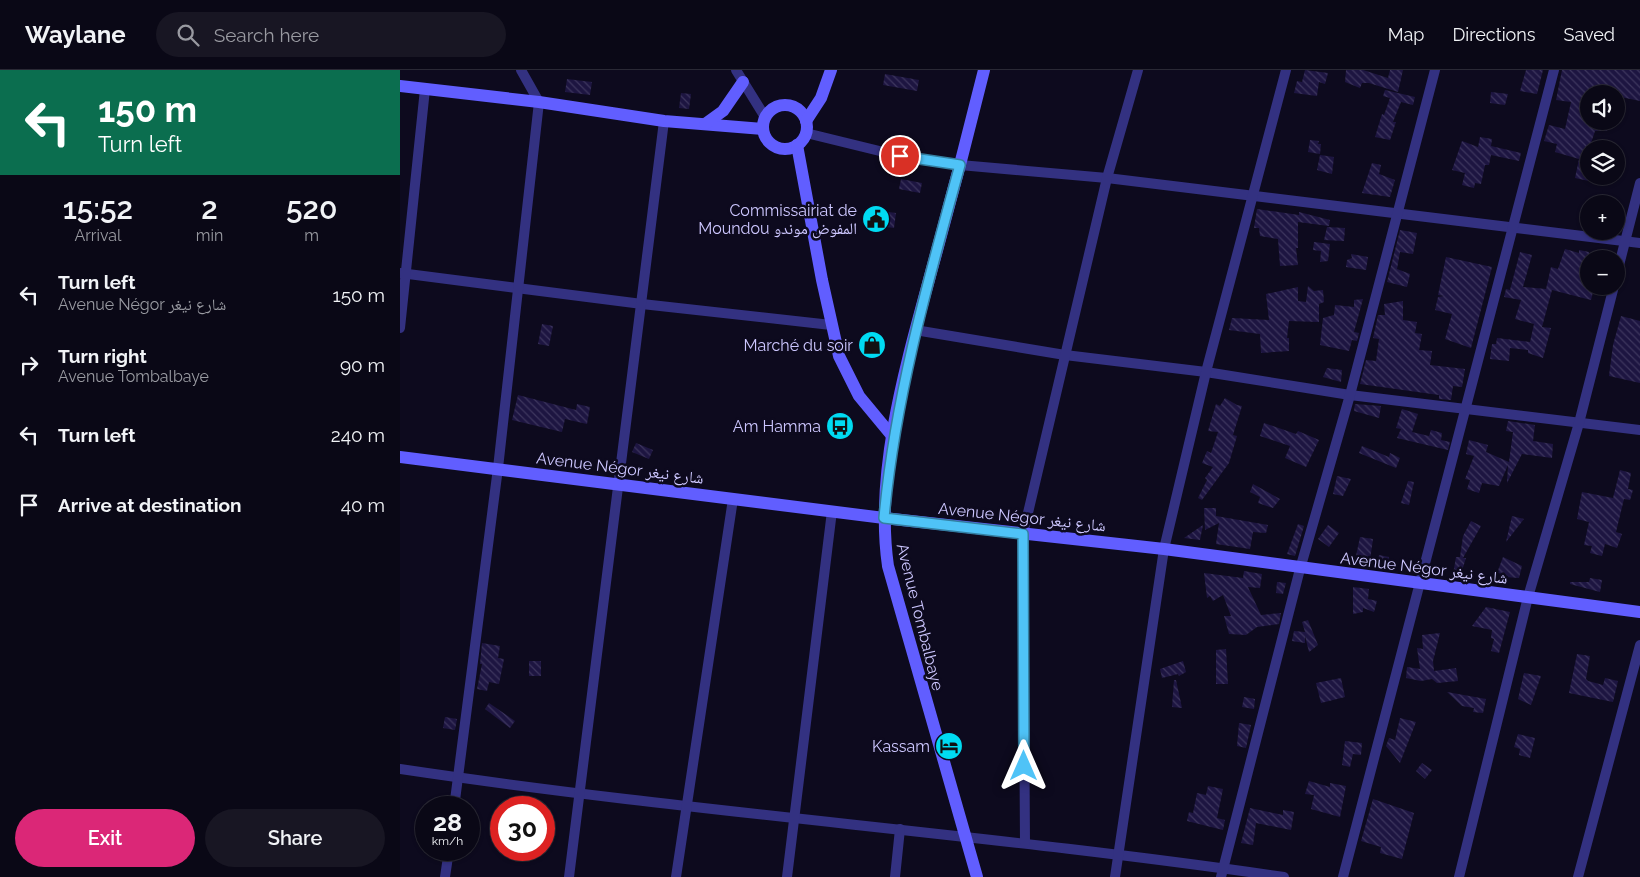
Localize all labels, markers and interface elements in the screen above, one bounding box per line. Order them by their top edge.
search box [156,12,506,57]
text: Waylane [25,20,126,49]
icon: search [174,21,202,49]
text: Search here [214,24,319,46]
text: Map [1388,24,1424,45]
text: Directions [1452,24,1536,45]
text: Saved [1564,24,1615,45]
map controls [1580,85,1625,295]
button: sound [1580,85,1625,130]
text: 150 m [98,89,197,130]
icon: left [15,90,80,155]
text: Turn left [98,131,182,157]
pin [879,135,921,177]
button: layers [1580,140,1625,185]
icon: arrive [886,142,914,170]
text: 15:52 [63,191,133,226]
text: 2 [201,191,218,226]
text: 520 [286,191,337,226]
button: + [1580,195,1625,240]
place label: Commissairiat de Moundou المفوض موندو [698,201,857,239]
public building icon: Commissairiat de Moundou المفوض موندو [861,204,891,234]
text: Arrival [74,226,121,245]
text: min [196,226,223,245]
text: m [304,226,319,245]
button: − [1580,250,1625,295]
text: Turn left [58,271,135,293]
icon: left [15,281,43,309]
text: 150 m [333,284,385,306]
text: Avenue Négor شارع نيغر [58,295,226,314]
shop icon: Marché du soir [857,330,887,360]
place label: Marché du soir [743,336,853,355]
text: Turn right [58,345,147,367]
icon: right [15,351,43,379]
text: 90 m [340,354,385,376]
text: Avenue Tombalbaye [58,367,209,386]
bus stop icon: Am Hamma [825,411,855,441]
place label: Am Hamma [733,417,821,436]
icon: left [15,421,43,449]
text: Turn left [58,424,135,446]
text: 240 m [331,424,385,446]
street label: Avenue Négor شارع نيغر [535,448,705,489]
icon: arrive [15,491,43,519]
text: Arrive at destination [58,494,242,516]
text: 40 m [341,494,385,516]
street label: Avenue Négor شارع نيغر [937,499,1107,536]
street label: Avenue Tombalbaye [893,541,947,693]
street label: Avenue Négor شارع نيغر [1339,548,1509,589]
hotel icon: Kassam [934,731,964,761]
place label: Kassam [872,737,930,756]
position arrow [997,739,1049,791]
speed limit sign: 30 [490,796,555,861]
text: 28 [433,807,462,837]
button: Exit [15,809,195,867]
button: Share [205,809,385,867]
text: km/h [432,834,463,848]

